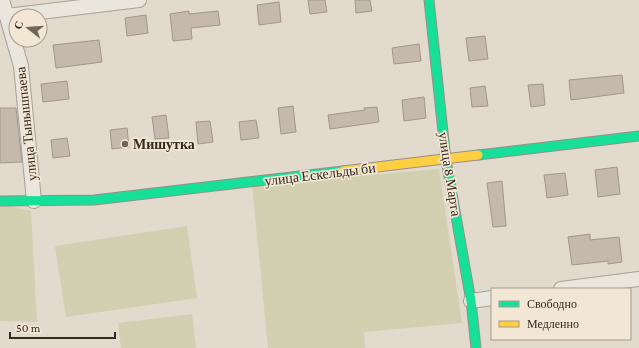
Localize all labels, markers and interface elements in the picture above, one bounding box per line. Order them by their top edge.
north arrow [8,8,48,48]
text: С [12,19,25,31]
street label: улица Тынышпаева [12,65,40,182]
street label: улица 8 Марта [435,131,465,218]
place label: Мишутка [133,136,195,152]
marker: Мишутка [120,139,130,149]
street label: улица Ескельды би [264,159,377,189]
legend [491,288,631,340]
text: Свободно [527,297,577,311]
scale bar [10,314,115,340]
text: Медленно [527,317,579,331]
text: 50 m [16,321,41,335]

